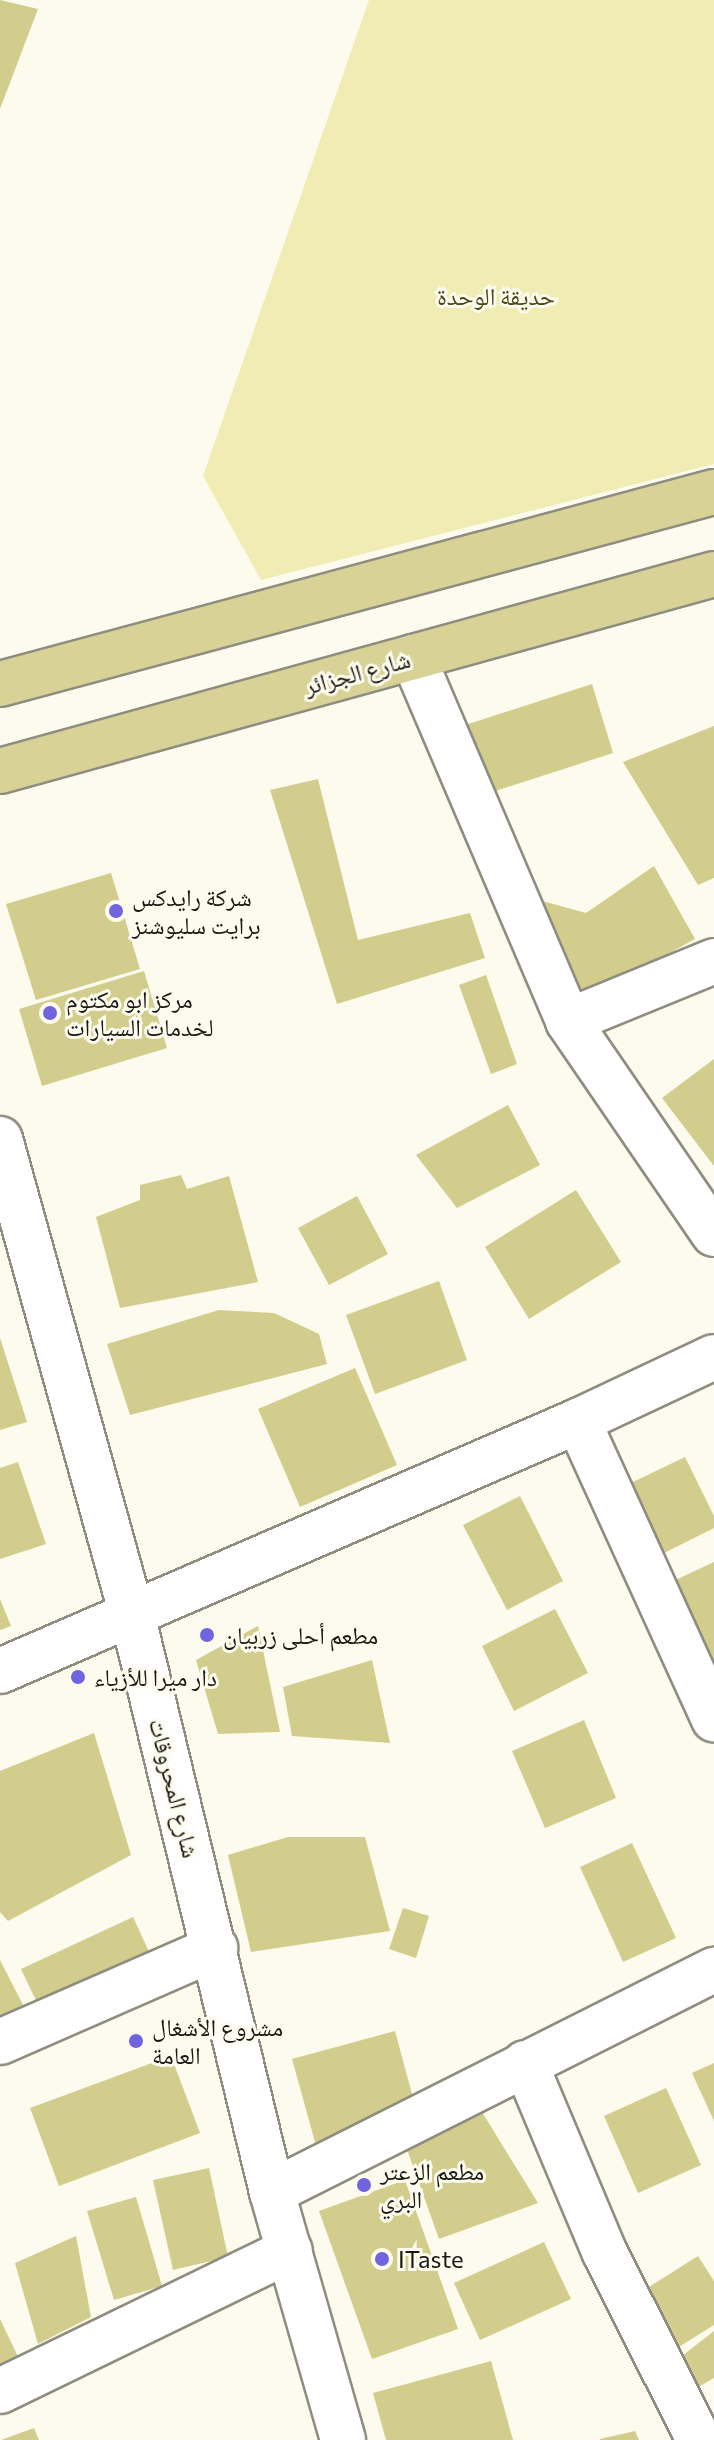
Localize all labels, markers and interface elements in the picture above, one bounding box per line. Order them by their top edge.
park label: حديقة الوحدة [437,282,555,310]
street label: شارع الجزائر [301,644,413,700]
place label: شركة رايدكس برايت سليوشنز [132,883,260,939]
marker: شركة رايدكس برايت سليوشنز [107,902,125,920]
place label: مركز ابو مكتوم لخدمات السيارات [66,985,214,1041]
marker: مركز ابو مكتوم لخدمات السيارات [41,1004,59,1022]
place label: مطعم أحلى زربيان [223,1621,378,1649]
marker: مطعم أحلى زربيان [198,1626,216,1644]
place label: دار ميرا للأزياء [94,1663,217,1691]
marker: دار ميرا للأزياء [69,1668,87,1686]
street label: شارع المحروقات [144,1715,206,1861]
place label: مشروع الأشغال العامة [152,2013,283,2069]
marker: مشروع الأشغال العامة [127,2032,145,2050]
place label: مطعم الزعتر البري [380,2157,484,2213]
marker: مطعم الزعتر البري [355,2176,373,2194]
place label: ITaste [398,2245,464,2273]
marker: ITaste [373,2250,391,2268]

